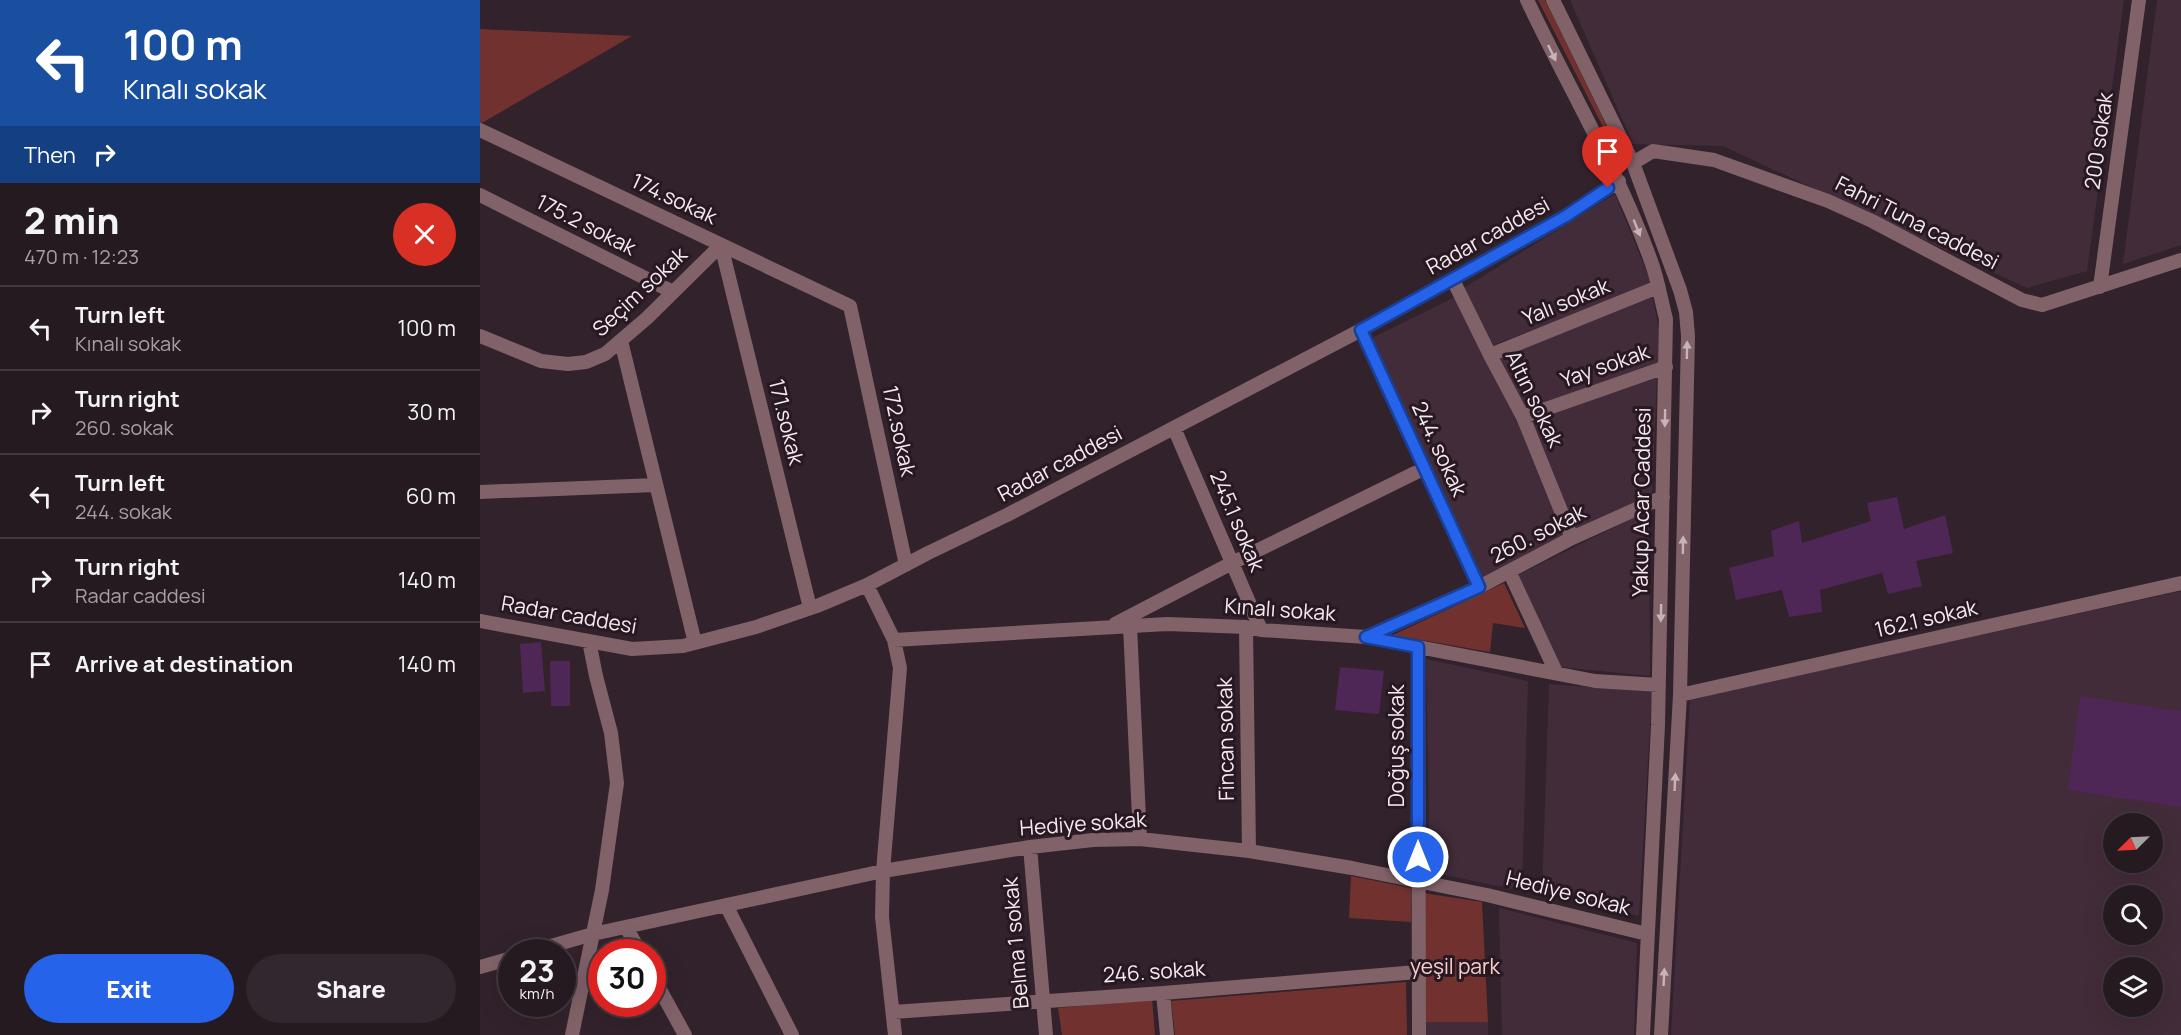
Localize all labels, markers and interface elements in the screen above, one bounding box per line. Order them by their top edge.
text: 100 m [123,15,243,73]
icon: left [24,24,102,102]
one-way arrow [1547,44,1557,61]
text: Kınalı sokak [123,70,266,107]
street label: 200 sokak [2077,90,2119,191]
pin [1582,126,1633,188]
icon: arrive [1591,135,1624,168]
icon: right [88,138,121,171]
text: Then [24,140,76,170]
street label: 174.sokak [627,166,722,230]
street label: Fahri Tuna caddesi [1831,169,2004,275]
street label: 175.2 sokak [532,187,642,261]
street label: Radar caddesi [1421,190,1554,281]
text: 2 min [24,196,119,245]
button: close [393,203,456,266]
one-way arrow [1633,219,1643,237]
street label: Seçim sokak [586,240,693,342]
text: 470 m · 12:23 [24,243,139,270]
street label: Yalı sokak [1518,271,1614,331]
text: Turn left [75,300,165,330]
icon: left [24,312,57,345]
text: 100 m [398,313,456,343]
text: Kınalı sokak [75,330,181,357]
street label: Yay sokak [1556,337,1653,393]
one-way arrow [1683,341,1692,360]
street label: Altın sokak [1499,346,1571,452]
street label: 171.sokak [763,376,811,468]
street label: 172.sokak [877,383,923,479]
text: Turn right [75,384,180,414]
icon: right [24,396,57,429]
text: 30 m [407,397,456,427]
street label: 244. sokak [1406,397,1474,501]
street label: Yakup Acar Caddesi [1625,407,1657,597]
one-way arrow [1660,409,1669,428]
text: 260. sokak [75,414,173,441]
street label: Radar caddesi [992,419,1127,508]
street label: 245.1 sokak [1204,466,1272,576]
text: Turn left [75,468,165,498]
icon: left [24,480,57,513]
text: 60 m [406,481,456,511]
street label: 260. sokak [1485,497,1590,569]
text: 244. sokak [75,498,172,525]
one-way arrow [1678,536,1688,555]
text: Turn right [75,552,180,582]
icon: right [24,564,57,597]
text: 140 m [398,565,456,595]
text: Radar caddesi [75,582,206,609]
street label: Radar caddesi [499,588,639,640]
street label: Kınalı sokak [1223,591,1337,627]
street label: 162.1 sokak [1872,593,1980,643]
one-way arrow [1656,604,1666,623]
icon: arrive [24,648,57,681]
text: Arrive at destination [75,649,293,679]
text: 140 m [398,649,456,679]
street label: Fincan sokak [1210,676,1240,801]
street label: Doğuş sokak [1382,684,1410,807]
one-way arrow [1670,772,1680,791]
street label: Hediye sokak [1019,805,1148,841]
north arrow [2103,813,2163,873]
map controls [2103,813,2163,1017]
position arrow [1386,825,1450,889]
street label: Hediye sokak [1503,863,1634,921]
street label: Belma 1 sokak [995,876,1035,1010]
button: search [2103,885,2163,945]
speed limit sign: 30 [588,939,666,1017]
text: 23 [519,950,555,991]
park label: yeşil park [1410,952,1501,980]
street label: 246. sokak [1102,953,1207,989]
button: Exit [24,954,234,1023]
button: Share [246,954,456,1023]
button: layers [2103,957,2163,1017]
one-way arrow [1660,967,1669,986]
text: km/h [520,983,554,1004]

